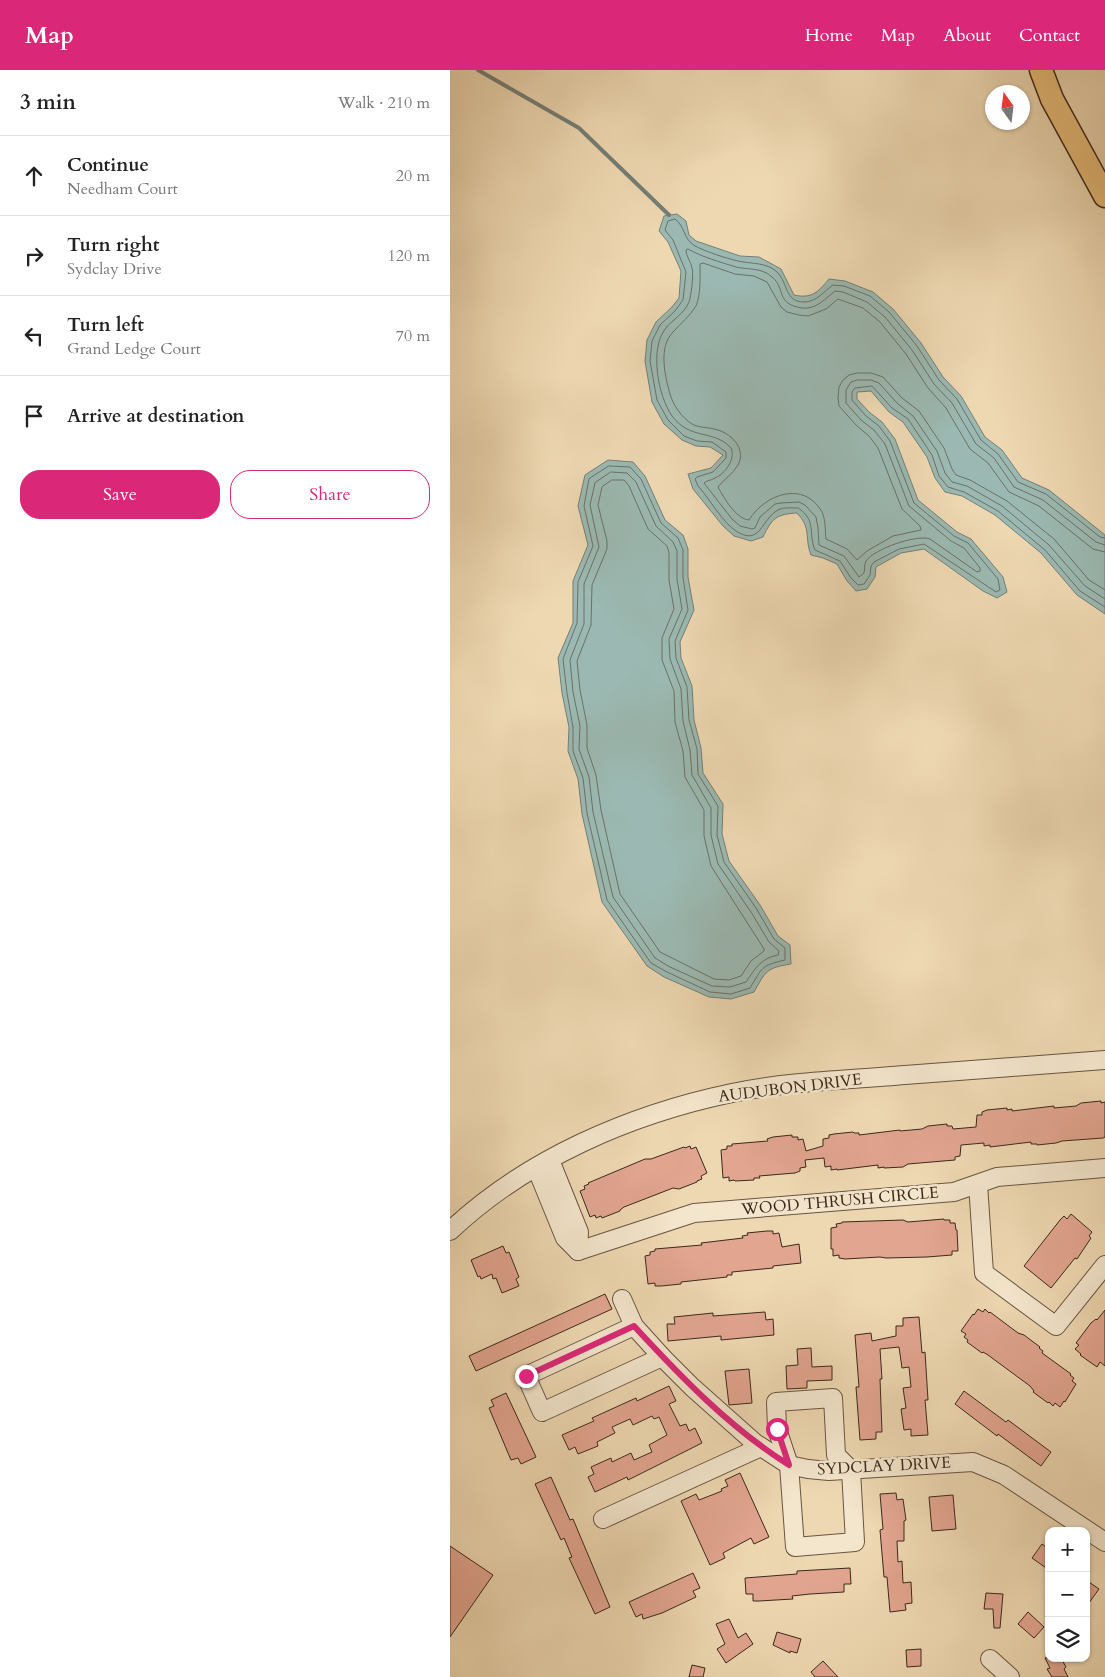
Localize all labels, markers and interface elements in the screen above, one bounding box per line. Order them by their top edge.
text: Map [25,19,74,52]
text: Home [805,23,853,48]
text: Map [881,23,915,48]
text: About [943,23,991,48]
text: Contact [1019,23,1080,48]
north arrow [985,85,1030,130]
text: 3 min [20,88,76,117]
text: Walk · 210 m [338,92,430,114]
text: Continue [67,152,149,178]
icon: ahead [20,162,48,190]
text: 20 m [396,165,430,187]
text: Needham Court [67,178,178,200]
text: Turn right [67,232,159,258]
icon: right [20,242,48,270]
text: 120 m [388,245,430,267]
text: Sydclay Drive [67,258,162,280]
text: Turn left [67,312,144,338]
icon: left [20,322,48,350]
text: 70 m [396,325,430,347]
text: Grand Ledge Court [67,338,201,360]
icon: arrive [20,402,48,430]
text: Arrive at destination [67,403,244,429]
button: Save [20,470,220,519]
button: Share [230,470,430,519]
street label: AUDUBON DRIVE [717,1068,863,1108]
street label: WOOD THRUSH CIRCLE [739,1181,940,1221]
route end [515,1365,538,1388]
route start [766,1418,789,1441]
street label: SYDCLAY DRIVE [817,1452,951,1480]
map controls [1045,1527,1090,1662]
button: + [1045,1527,1090,1572]
button: − [1045,1572,1090,1617]
button: layers [1045,1617,1090,1662]

